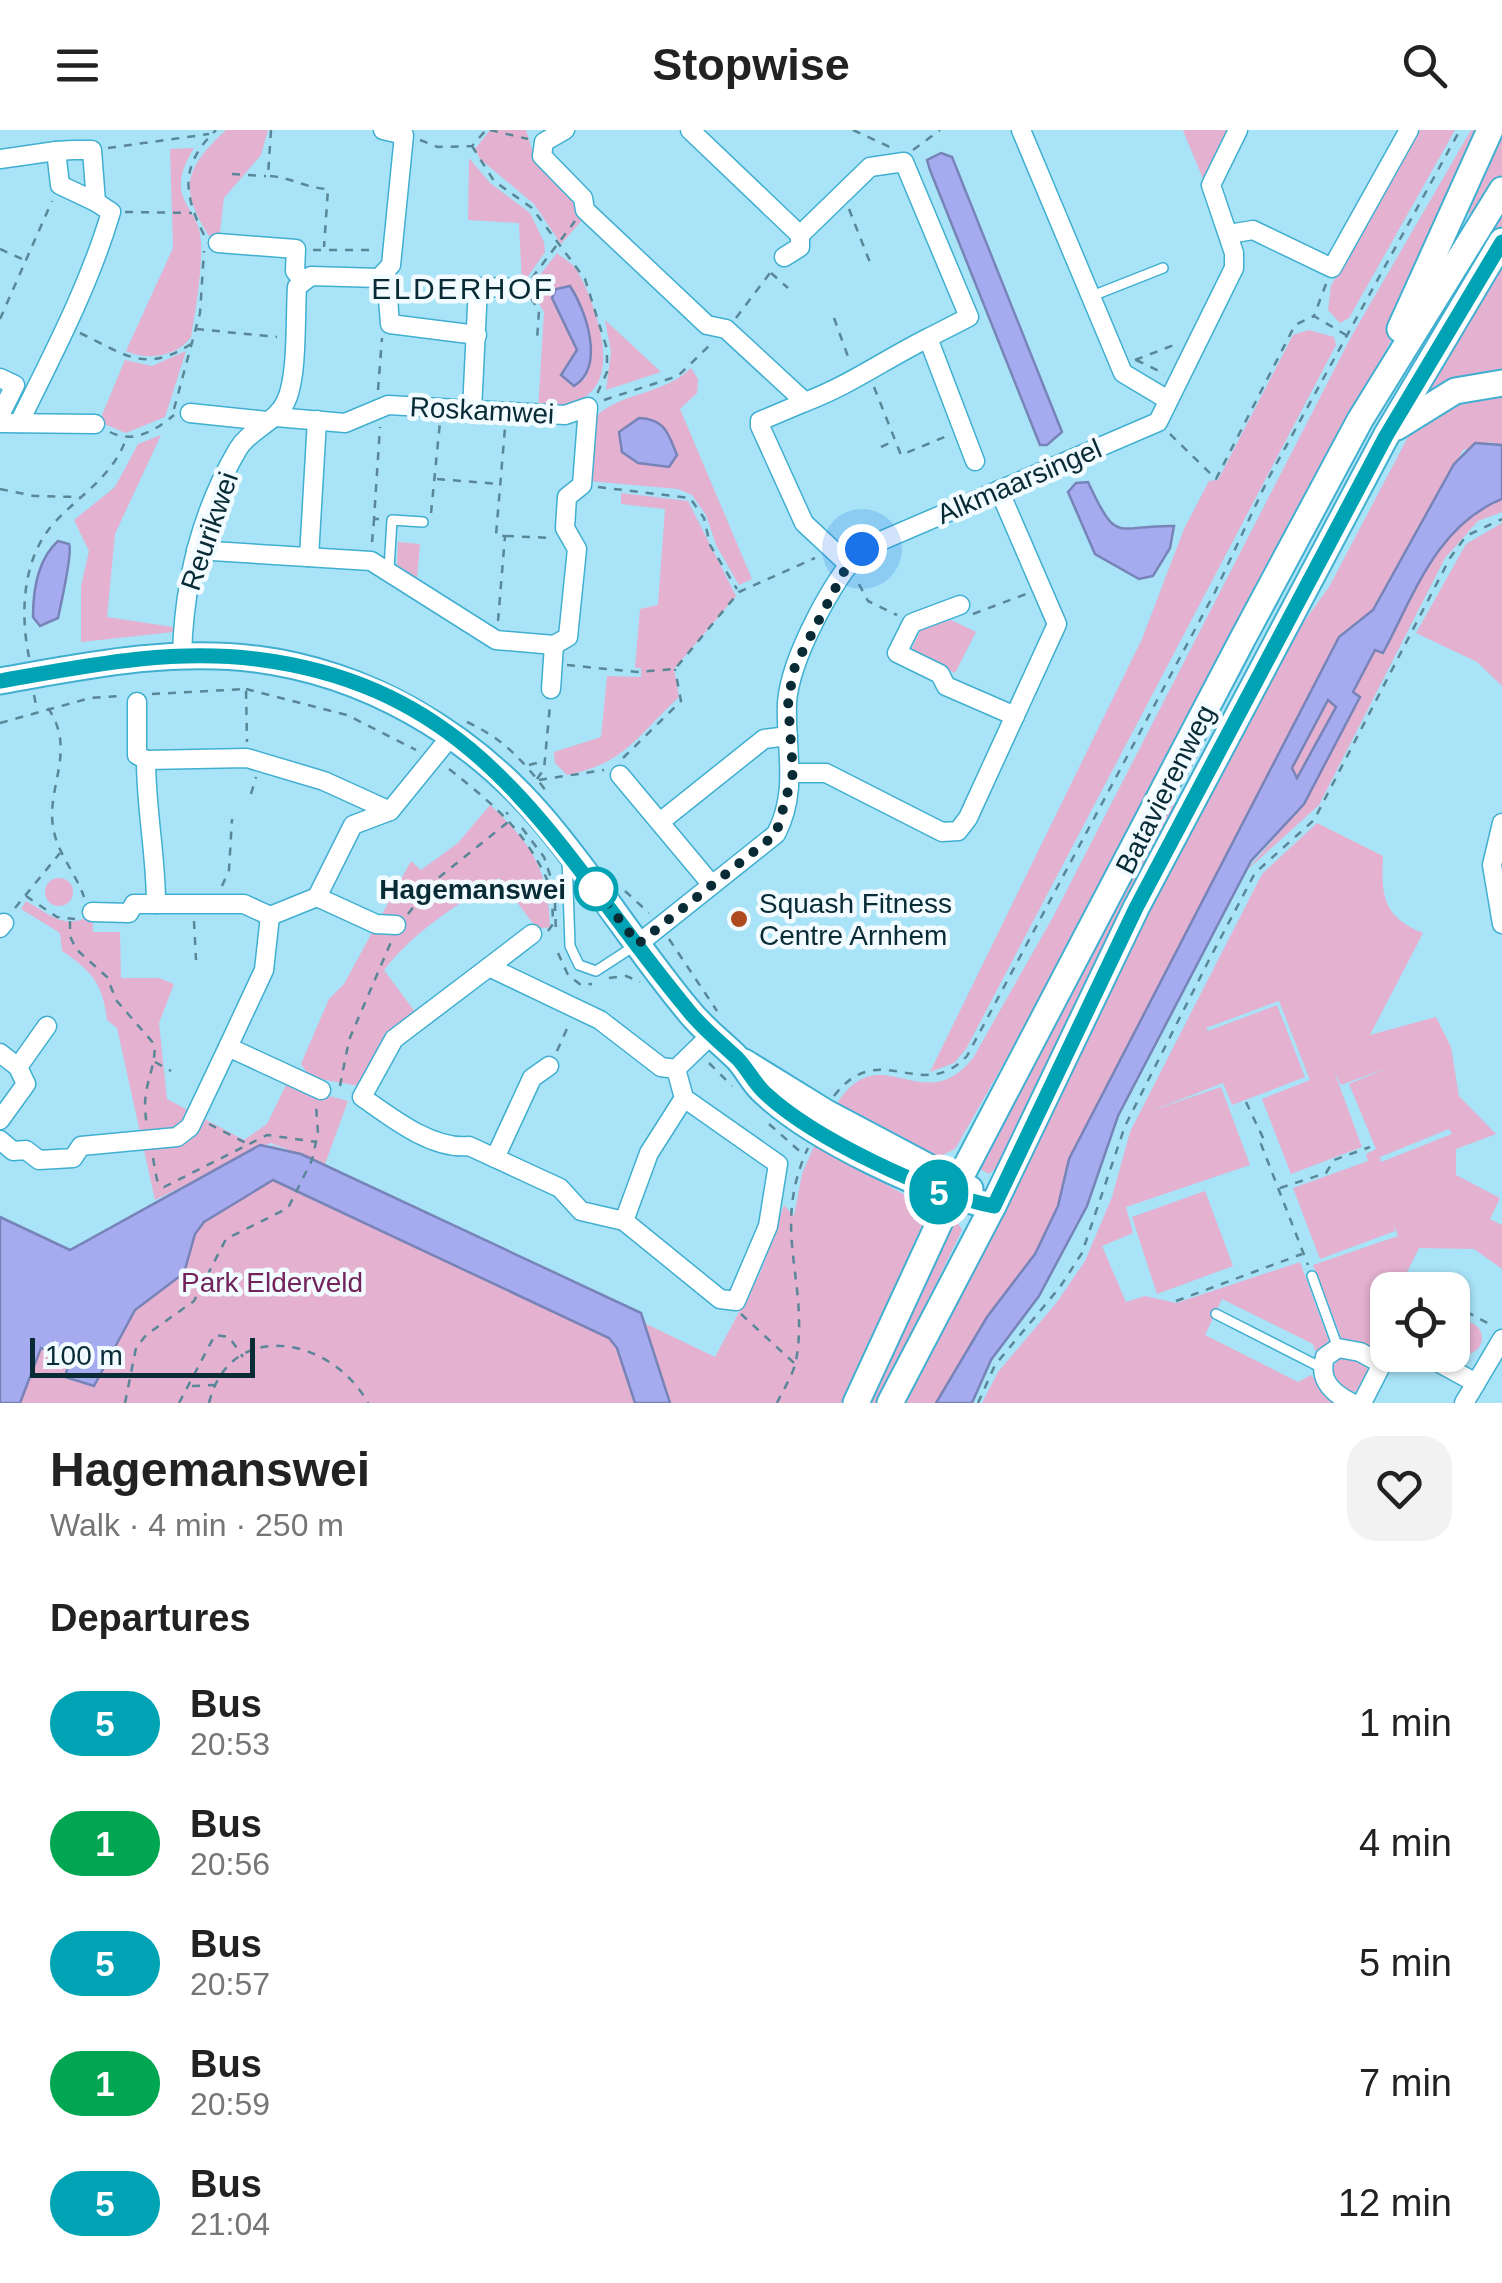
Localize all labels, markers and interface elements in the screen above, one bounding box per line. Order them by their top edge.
icon: menu [50,38,105,93]
icon: search [1397,38,1452,93]
text: Stopwise [652,39,850,90]
district label: ELDERHOF [371,272,555,305]
street label: Roskamwei [409,391,555,430]
street label: Alkmaarsingel [932,433,1106,530]
street label: Reurikwei [175,468,244,594]
your location [837,524,887,574]
street label: Batavierenweg [1110,700,1221,879]
marker: Hagemanswei [575,868,617,910]
place label: Hagemanswei [379,874,566,905]
place label: Squash Fitness Centre Arnhem [759,888,952,951]
marker: Squash Fitness Centre Arnhem [728,908,750,930]
line badge: 5 [906,1160,972,1224]
text: 5 [929,1173,949,1212]
park label: Park Elderveld [181,1267,363,1298]
map controls [1370,1272,1470,1372]
button: locate [1370,1272,1470,1372]
scale bar [30,1333,255,1378]
text: 100 m [45,1340,123,1371]
button: heart [1347,1436,1452,1541]
text: Hagemanswei [50,1443,370,1496]
text: Walk · 4 min · 250 m [50,1507,344,1543]
text: Departures [50,1597,251,1639]
text: Bus [190,1683,262,1725]
text: 1 min [1359,1702,1452,1744]
text: 5 [95,1704,115,1743]
text: 20:53 [190,1726,270,1762]
text: Bus [190,1803,262,1845]
text: 4 min [1359,1822,1452,1864]
text: 1 [95,1824,115,1863]
text: 20:56 [190,1846,270,1882]
text: Bus [190,1923,262,1965]
text: 5 min [1359,1942,1452,1984]
text: 5 [95,1944,115,1983]
text: 20:57 [190,1966,270,2002]
text: Bus [190,2043,262,2085]
text: 7 min [1359,2062,1452,2104]
text: 1 [95,2064,115,2103]
text: 20:59 [190,2086,270,2122]
text: Bus [190,2163,262,2205]
text: 12 min [1338,2182,1452,2224]
text: 5 [95,2184,115,2223]
text: 21:04 [190,2206,270,2242]

